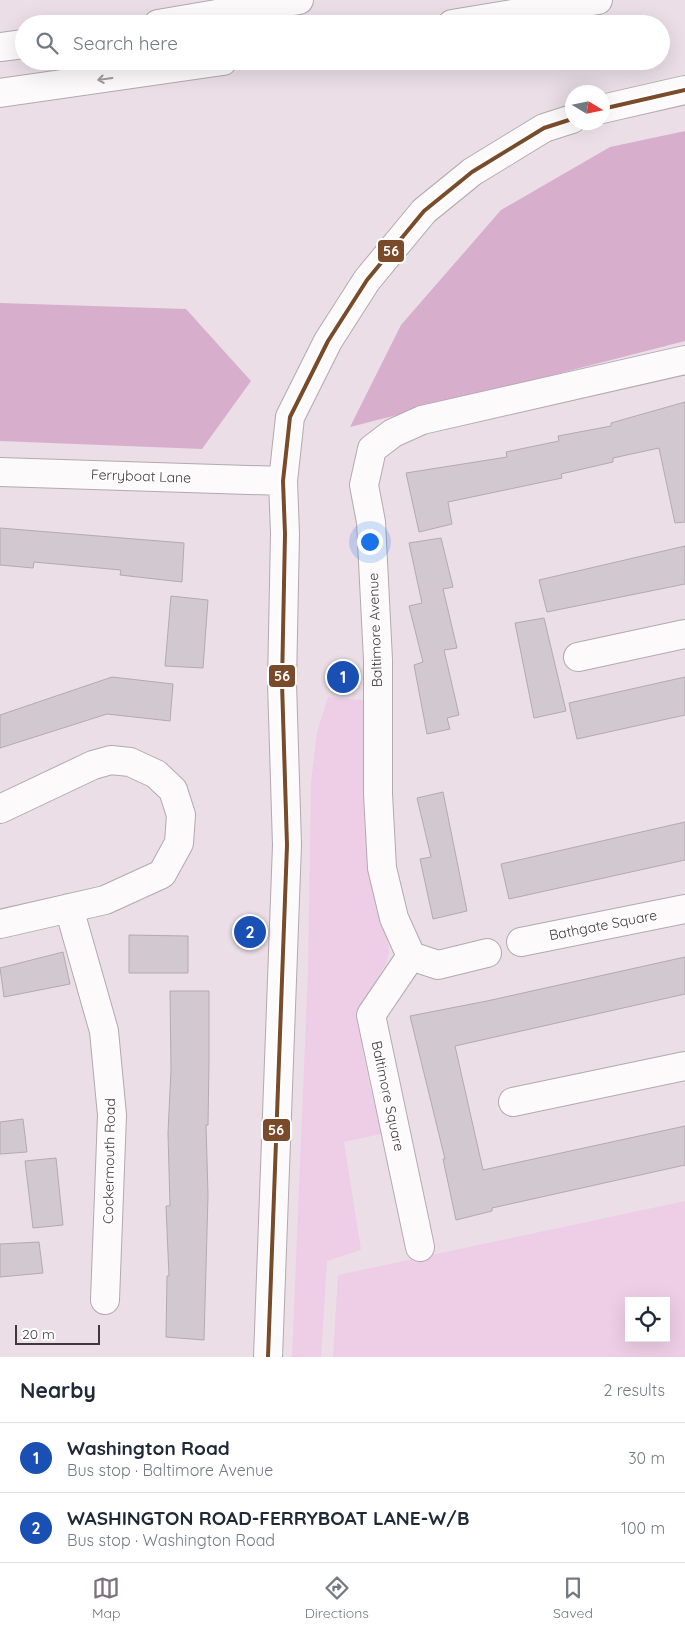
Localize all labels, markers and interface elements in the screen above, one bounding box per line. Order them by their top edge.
search box [15,15,670,70]
icon: search [33,29,61,57]
text: Search here [73,31,178,55]
one-way arrow [98,74,114,84]
north arrow [565,85,610,130]
line badge: 56 [377,239,405,263]
text: 56 [383,242,399,260]
street label: Ferryboat Lane [91,465,192,487]
your location [357,529,383,555]
street label: Baltimore Avenue [364,572,386,687]
pin: 1 [327,658,359,696]
line badge: 56 [268,664,296,688]
text: 56 [274,667,290,685]
street label: Bathgate Square [547,906,659,944]
pin: 2 [234,913,266,951]
street label: Baltimore Square [368,1039,409,1153]
street label: Cockermouth Road [99,1098,119,1224]
line badge: 56 [262,1118,291,1142]
text: 56 [268,1121,284,1139]
map controls [625,1297,670,1342]
button: locate [625,1297,670,1342]
scale bar [15,1322,100,1345]
text: 20 m [22,1325,55,1343]
text: Nearby [20,1377,96,1403]
text: 2 results [603,1380,665,1400]
text: Washington Road [67,1436,230,1460]
text: 1 [33,1448,39,1468]
text: 30 m [628,1448,665,1468]
text: Bus stop · Baltimore Avenue [67,1460,273,1480]
text: WASHINGTON ROAD-FERRYBOAT LANE-W/B [67,1506,469,1530]
text: 2 [31,1518,41,1538]
text: 100 m [621,1518,665,1538]
text: Bus stop · Washington Road [67,1530,275,1550]
tab: Map [92,1574,121,1622]
tab: Directions [305,1574,369,1622]
tab: Saved [553,1574,593,1622]

